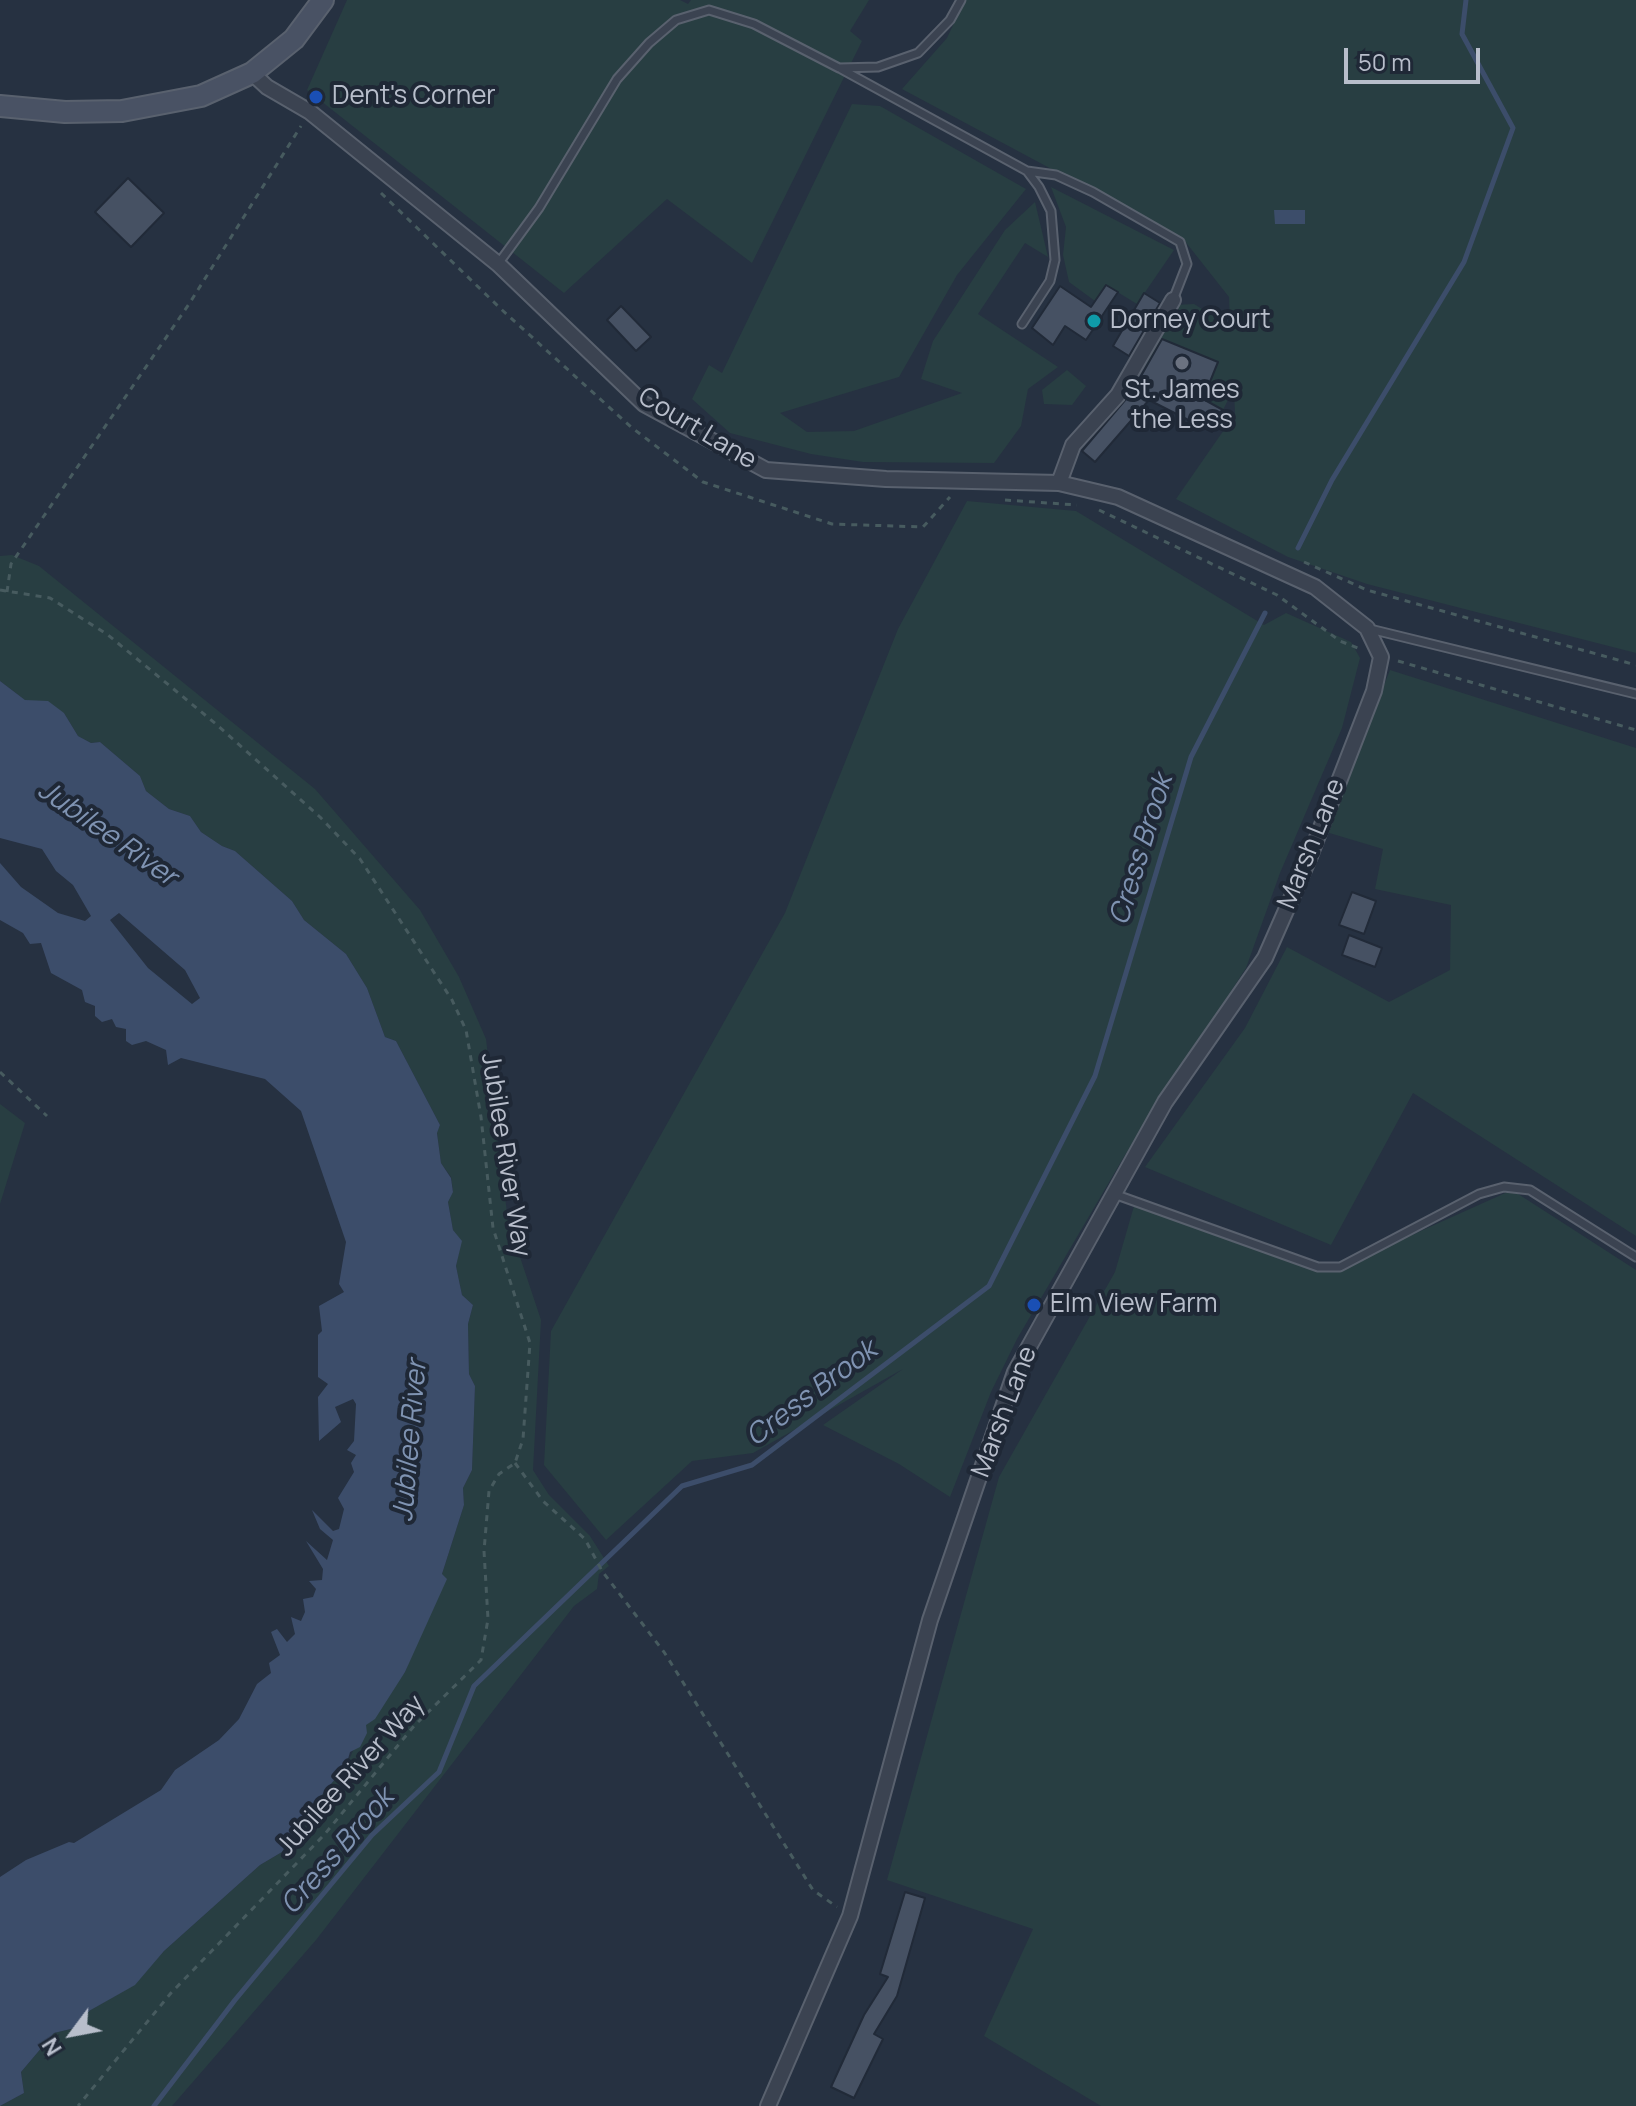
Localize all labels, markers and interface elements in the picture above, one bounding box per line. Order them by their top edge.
scale bar [1348,32,1484,82]
text: 50 m [1358,45,1412,78]
place label: Dent's Corner [332,81,496,113]
marker: Dent's Corner [307,88,325,106]
place label: Dorney Court [1110,305,1271,337]
marker: Dorney Court [1085,312,1103,330]
marker: St. James the Less [1173,354,1191,372]
place label: St. James the Less [1124,375,1240,436]
street label: Court Lane [632,381,762,477]
water label: Cress Brook [1103,771,1181,929]
water label: Jubilee River [31,774,183,894]
street label: Marsh Lane [1272,774,1352,914]
street label: Jubilee River Way [473,1051,537,1259]
place label: Elm View Farm [1050,1289,1218,1321]
marker: Elm View Farm [1025,1296,1043,1314]
water label: Cress Brook [740,1334,884,1454]
street label: Marsh Lane [966,1342,1044,1482]
water label: Jubilee River [387,1359,435,1523]
street label: Jubilee River Way [270,1689,432,1863]
water label: Cress Brook [274,1782,402,1922]
north arrow [32,1994,112,2074]
text: N [35,2032,69,2061]

